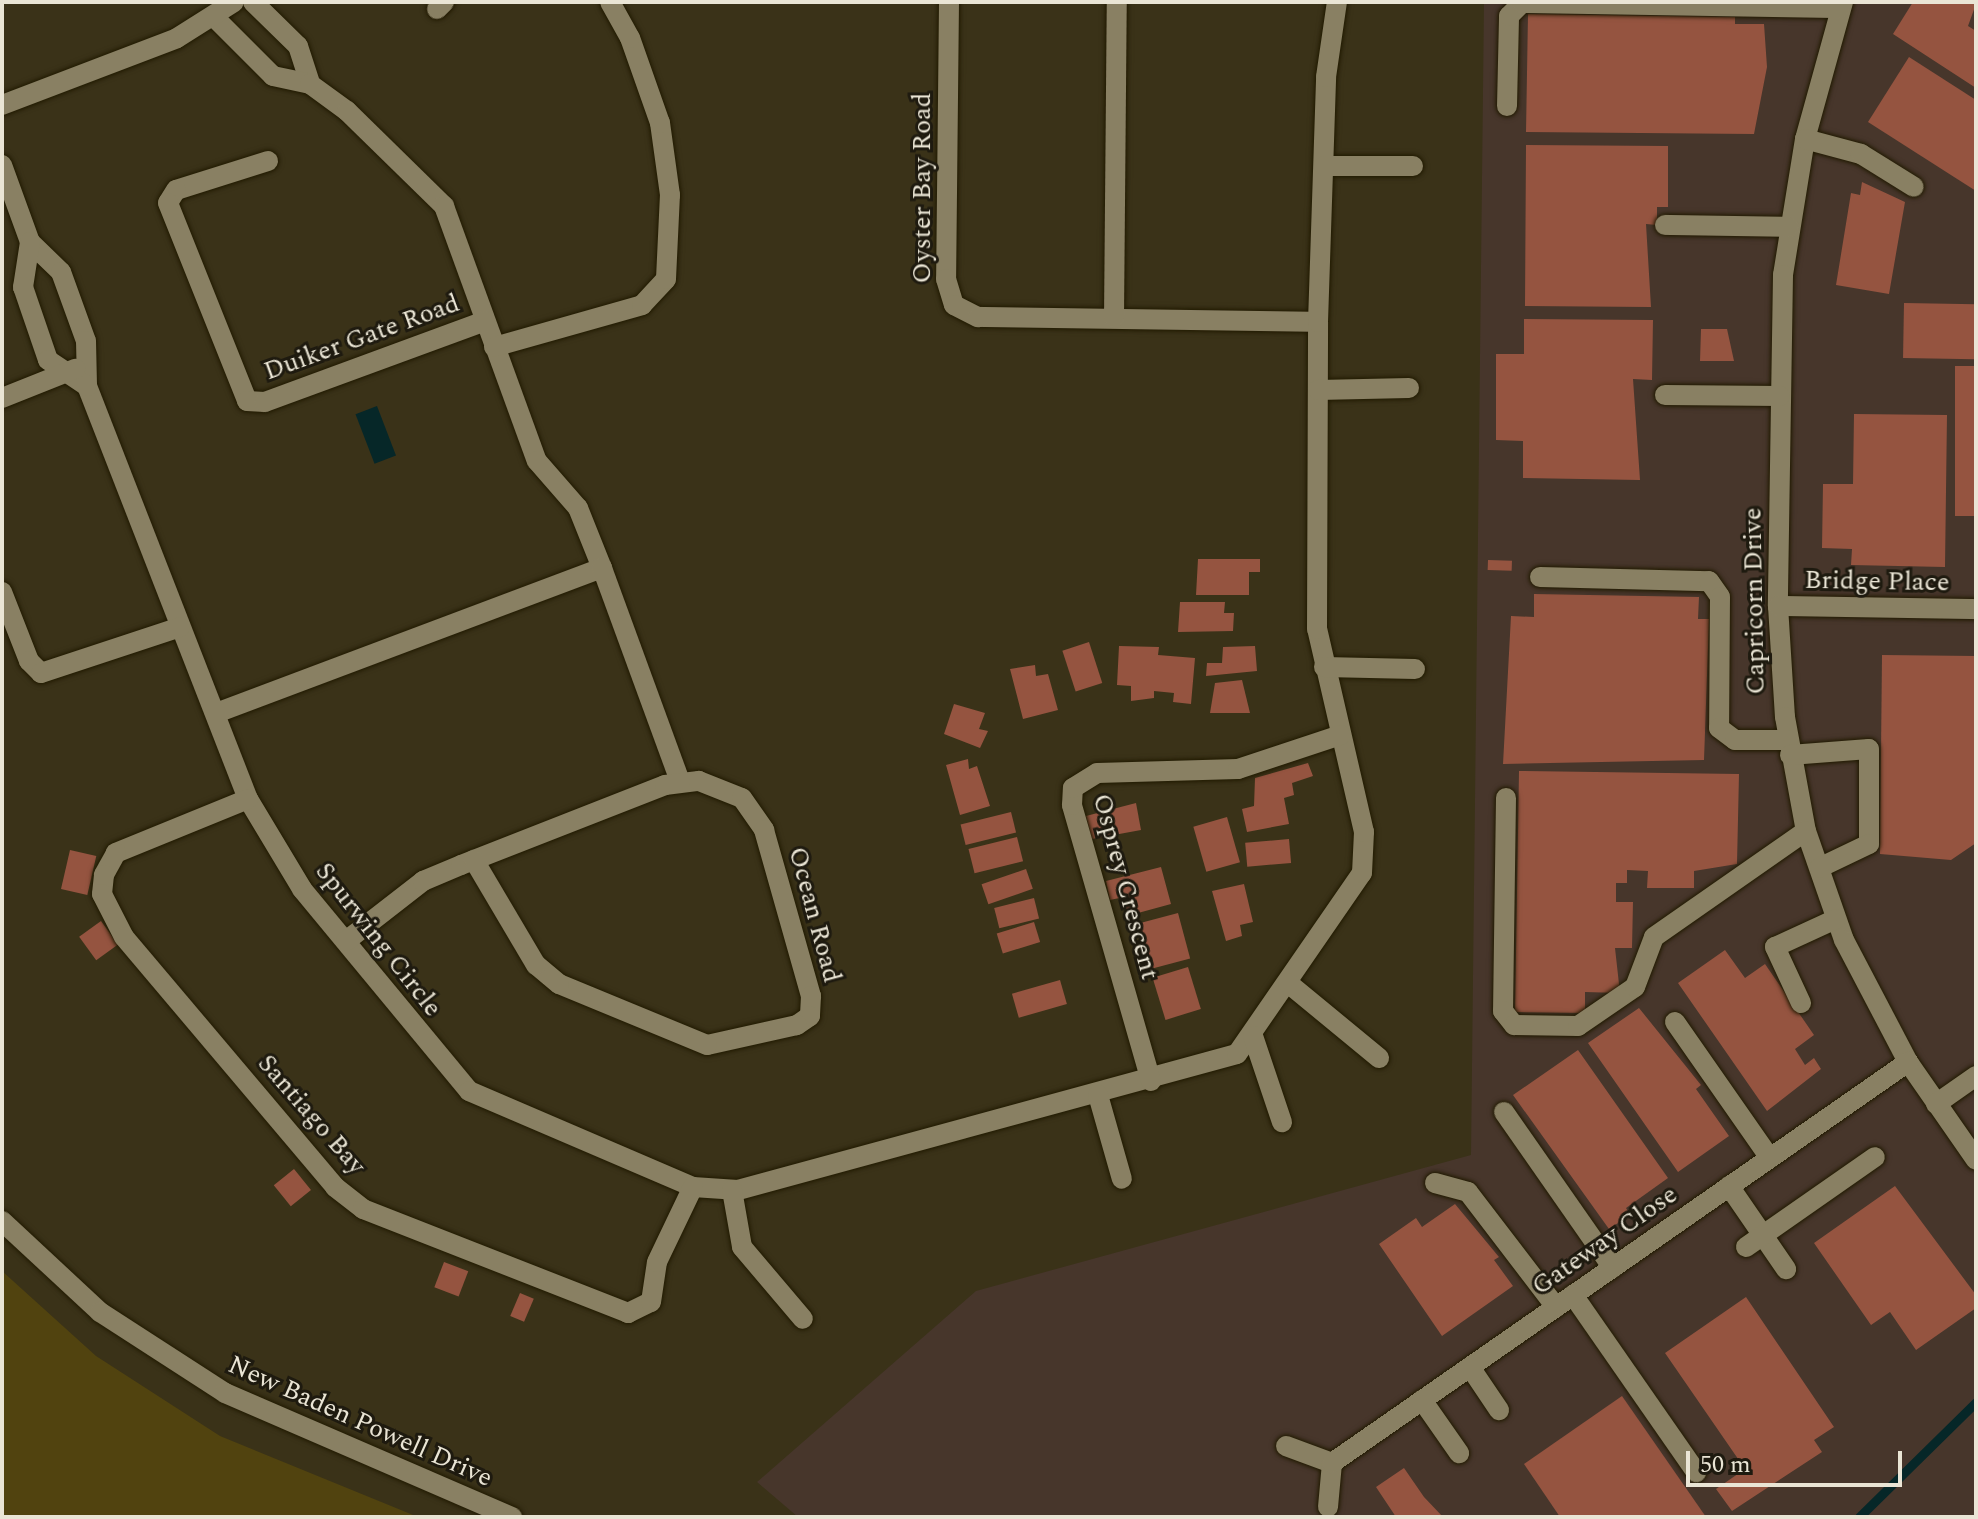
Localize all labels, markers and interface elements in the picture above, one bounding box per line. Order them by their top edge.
street label: Oyster Bay Road [907,93,939,283]
street label: Duiker Gate Road [260,288,464,388]
street label: Capricorn Drive [1738,507,1772,695]
street label: Bridge Place [1804,565,1950,599]
street label: Osprey Crescent [1085,791,1165,983]
street label: Ocean Road [781,844,847,986]
street label: Spurwing Circle [308,857,448,1023]
street label: Santiago Bay [250,1049,372,1181]
street label: Gateway Close [1526,1179,1684,1303]
street label: New Baden Powell Drive [223,1350,497,1494]
scale bar [1690,1435,1906,1485]
text: 50 m [1700,1447,1751,1483]

